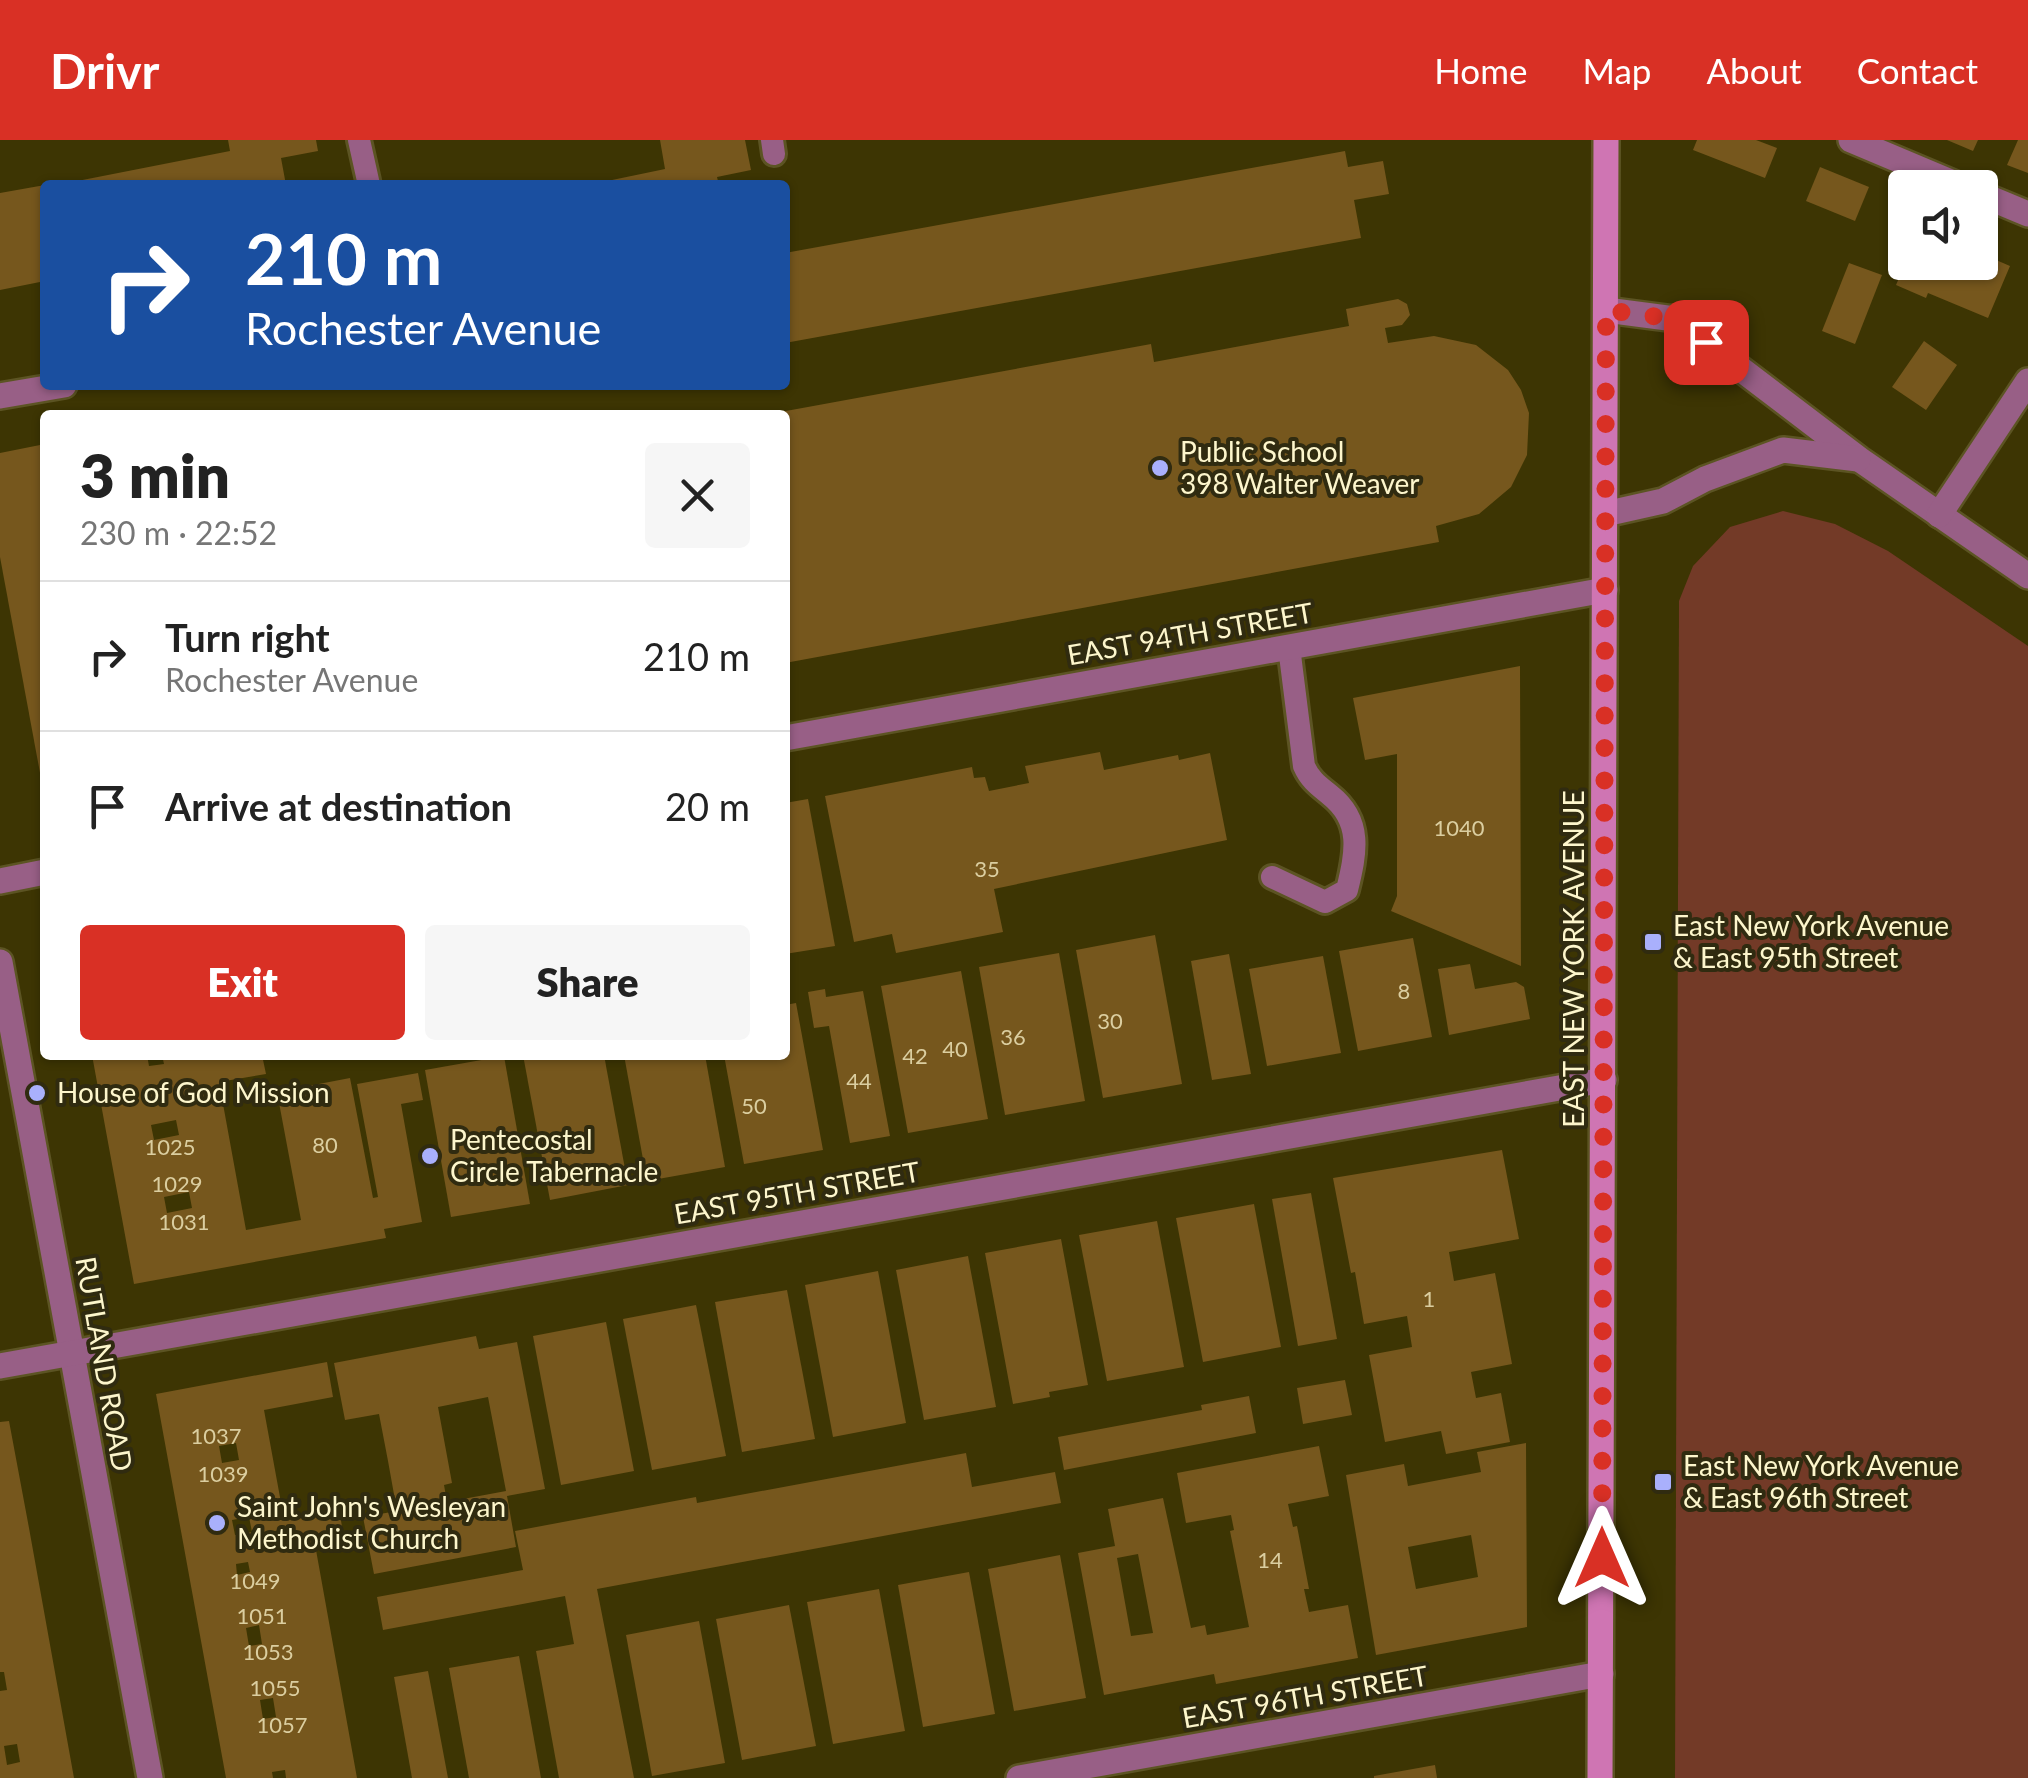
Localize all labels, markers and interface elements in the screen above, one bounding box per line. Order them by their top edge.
text: Drivr [50,42,159,99]
text: Home [1434,49,1527,91]
text: Map [1582,49,1651,91]
text: About [1706,49,1802,91]
text: Contact [1857,49,1978,91]
map controls [1888,170,1998,280]
button: sound [1888,170,1998,280]
text: 210 m [245,216,442,300]
icon: right [80,220,210,350]
pin [1664,300,1749,385]
text: Rochester Avenue [245,301,601,355]
icon: arrive [1679,315,1734,370]
place label: Public School 398 Walter Weaver [1180,434,1419,500]
text: 3 min [80,439,230,511]
button: close [645,443,750,548]
marker: Public School 398 Walter Weaver [1149,457,1171,479]
text: 230 m · 22:52 [80,513,277,552]
street label: EAST 94TH STREET [1064,595,1316,671]
text: Turn right [165,614,330,660]
icon: right [80,629,135,684]
text: 210 m [643,633,750,679]
text: Rochester Avenue [165,660,418,699]
icon: arrive [80,779,135,834]
text: Arrive at destination [165,783,512,829]
text: 20 m [665,783,750,829]
street label: EAST NEW YORK AVENUE [1556,790,1590,1128]
house number: 1040 [1433,814,1485,841]
house number: 35 [974,855,1000,882]
place label: East New York Avenue & East 95th Street [1673,908,1949,974]
button: Exit [80,925,405,1040]
button: Share [425,925,750,1040]
marker: East New York Avenue & East 95th Street [1642,931,1664,953]
house number: 8 [1398,977,1410,1004]
house number: 30 [1097,1007,1123,1034]
house number: 36 [1000,1023,1026,1050]
house number: 40 [942,1035,968,1062]
house number: 42 [902,1042,928,1069]
house number: 44 [846,1067,872,1094]
place label: House of God Mission [57,1075,330,1109]
marker: House of God Mission [26,1082,48,1104]
house number: 50 [741,1092,767,1119]
place label: Pentecostal Circle Tabernacle [450,1122,658,1188]
house number: 80 [312,1131,338,1158]
house number: 1025 [144,1133,196,1160]
marker: Pentecostal Circle Tabernacle [419,1145,441,1167]
street label: EAST 95TH STREET [671,1154,923,1230]
house number: 1029 [151,1170,203,1197]
house number: 1031 [158,1208,210,1235]
street label: RUTLAND ROAD [69,1254,141,1474]
house number: 1 [1423,1285,1435,1312]
house number: 1037 [190,1422,242,1449]
place label: East New York Avenue & East 96th Street [1683,1448,1959,1514]
house number: 1039 [197,1460,249,1487]
marker: East New York Avenue & East 96th Street [1652,1471,1674,1493]
place label: Saint John's Wesleyan Methodist Church [237,1489,506,1555]
position arrow [1550,1506,1654,1610]
marker: Saint John's Wesleyan Methodist Church [206,1512,228,1534]
house number: 14 [1257,1546,1283,1573]
house number: 1049 [229,1567,281,1594]
house number: 1051 [236,1602,288,1629]
house number: 1053 [242,1638,294,1665]
street label: EAST 96TH STREET [1179,1658,1431,1734]
house number: 1055 [249,1674,301,1701]
house number: 1057 [256,1711,308,1738]

